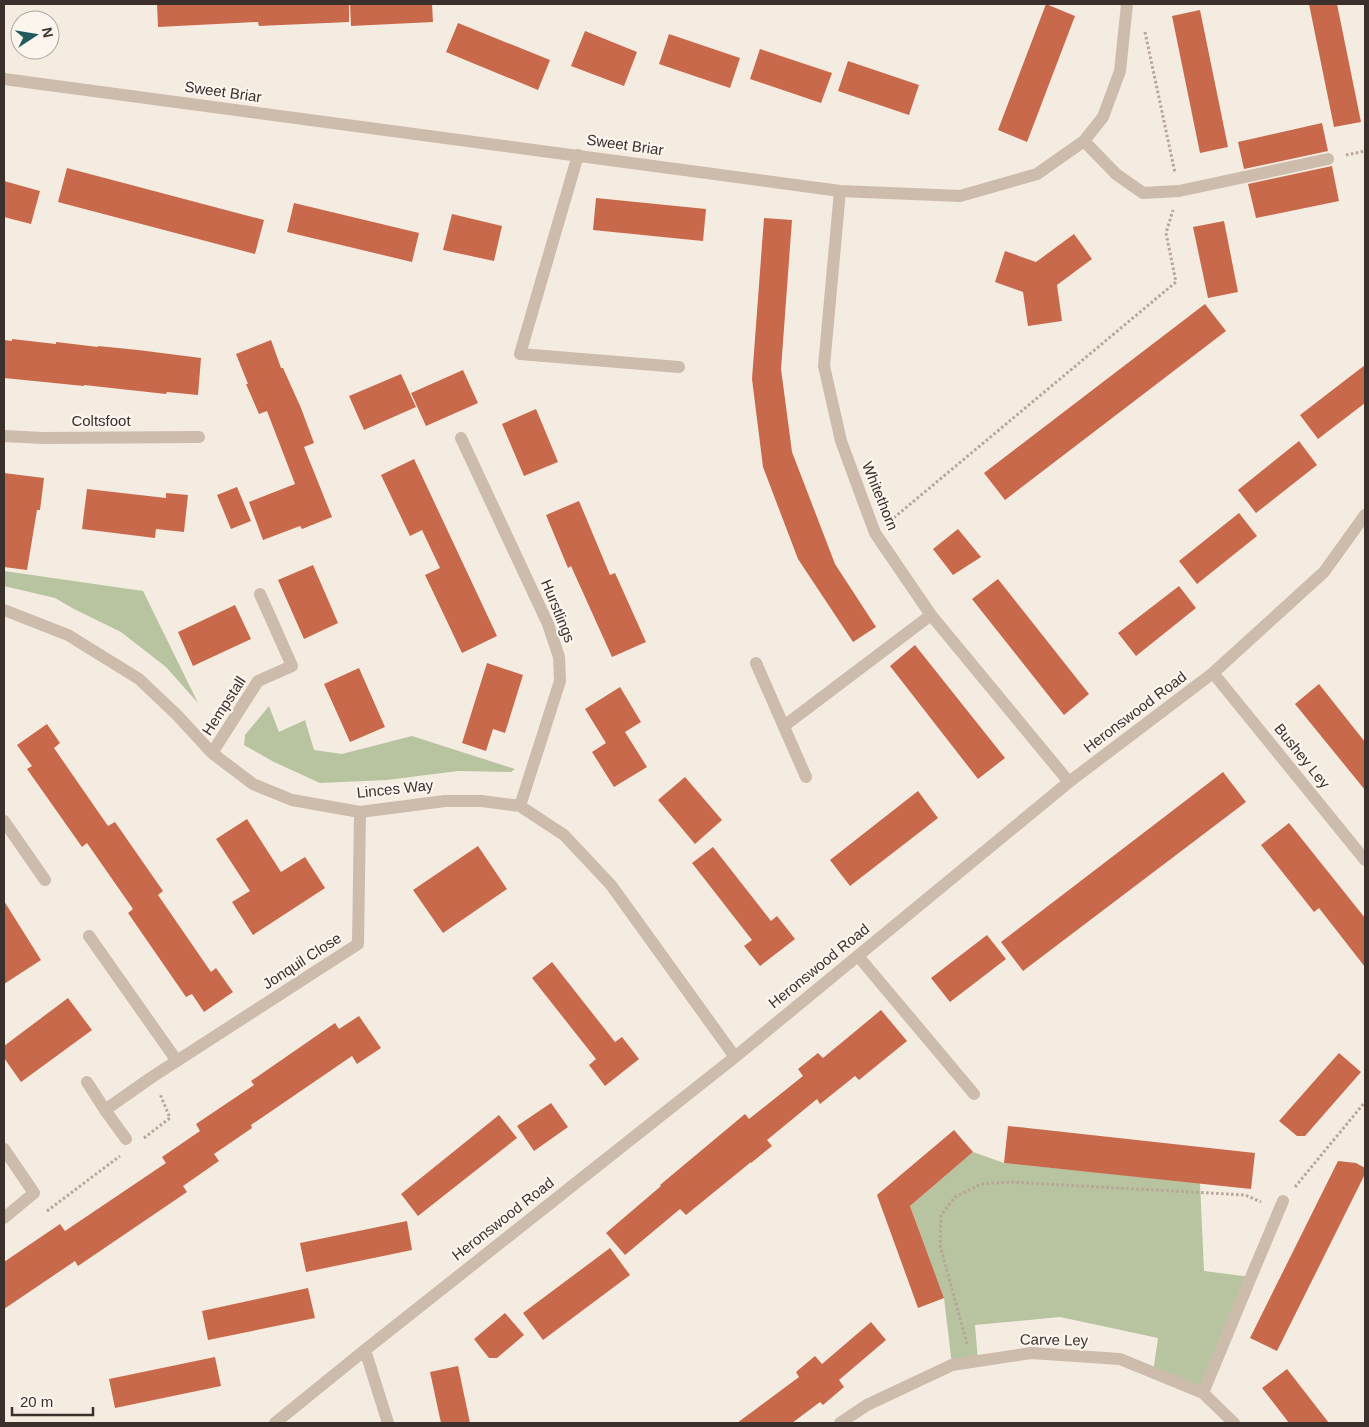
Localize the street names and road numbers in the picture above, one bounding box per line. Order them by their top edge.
street label: Sweet Briar [183,78,263,105]
street label: Sweet Briar [585,131,665,158]
street label: Coltsfoot [71,412,131,429]
street label: Whitethorn [859,459,902,533]
street label: Hurstlings [538,577,579,645]
street label: Heronswood Road [1080,667,1189,756]
street label: Hempstall [198,673,249,738]
street label: Bushey Ley [1271,720,1334,792]
street label: Linces Way [356,776,435,801]
street label: Heronswood Road [765,920,872,1011]
street label: Jonquil Close [259,929,344,992]
street label: Heronswood Road [449,1174,557,1264]
street label: Carve Ley [1020,1330,1089,1349]

